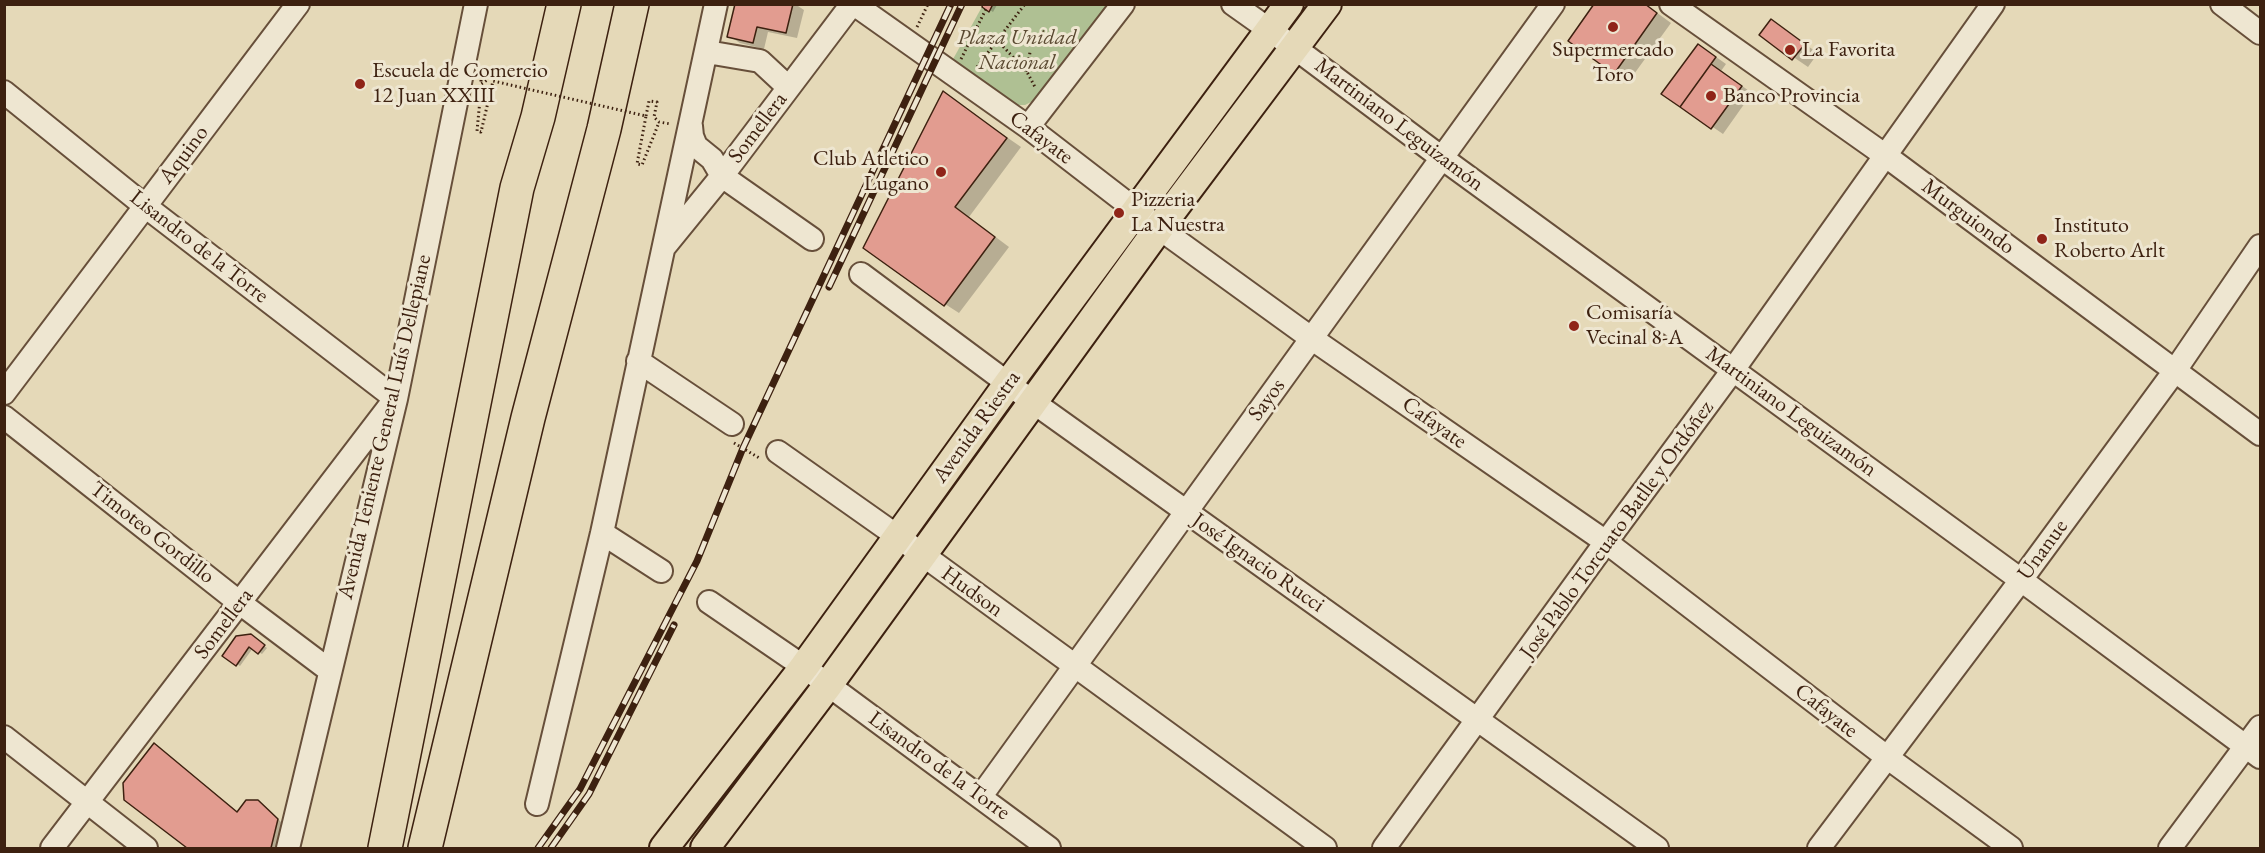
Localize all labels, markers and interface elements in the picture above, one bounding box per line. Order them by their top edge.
marker: Supermercado Toro [1606,20,1620,34]
park label: Plaza Unidad Nacional [957,25,1077,76]
place label: Supermercado Toro [1552,37,1674,88]
place label: La Favorita [1802,37,1895,63]
marker: La Favorita [1783,43,1797,57]
street label: Martiniano Leguizamón [1309,53,1489,197]
place label: Escuela de Comercio 12 Juan XXIII [372,58,548,110]
marker: Escuela de Comercio 12 Juan XXIII [353,77,367,91]
place label: Banco Provincia [1723,83,1860,109]
street label: Somellera [723,87,793,169]
marker: Banco Provincia [1704,89,1718,103]
street label: Cafayate [1004,105,1078,171]
street label: Aquino [154,121,214,189]
place label: Club Atletico Lugano [813,146,929,198]
marker: Club Atletico Lugano [934,165,948,179]
street label: Murguiondo [1916,173,2020,261]
street label: Lisandro de la Torre [124,185,274,309]
place label: Pizzeria La Nuestra [1131,187,1225,238]
marker: Pizzeria La Nuestra [1112,206,1126,220]
place label: Instituto Roberto Arlt [2054,213,2165,264]
marker: Instituto Roberto Arlt [2035,232,2049,246]
street label: Avenida Teniente General Luís Dellepiane [332,252,438,602]
place label: Comisaría Vecinal 8-A [1586,300,1683,352]
marker: Comisaría Vecinal 8-A [1567,319,1581,333]
street label: Martiniano Leguizamón [1700,341,1882,483]
street label: Avenida Riestra [927,366,1027,488]
street label: Sayos [1243,374,1291,426]
street label: Cafayate [1397,391,1471,455]
street label: José Pablo Torcuato Batlle y Ordóñez [1514,396,1720,664]
street label: Timoteo Gordillo [84,476,220,590]
street label: José Ignacio Rucci [1187,508,1329,618]
street label: Unanue [2012,515,2074,585]
street label: Hudson [936,561,1008,623]
street label: Somellera [189,583,259,665]
street label: Cafayate [1789,678,1863,744]
street label: Lisandro de la Torre [863,706,1015,826]

